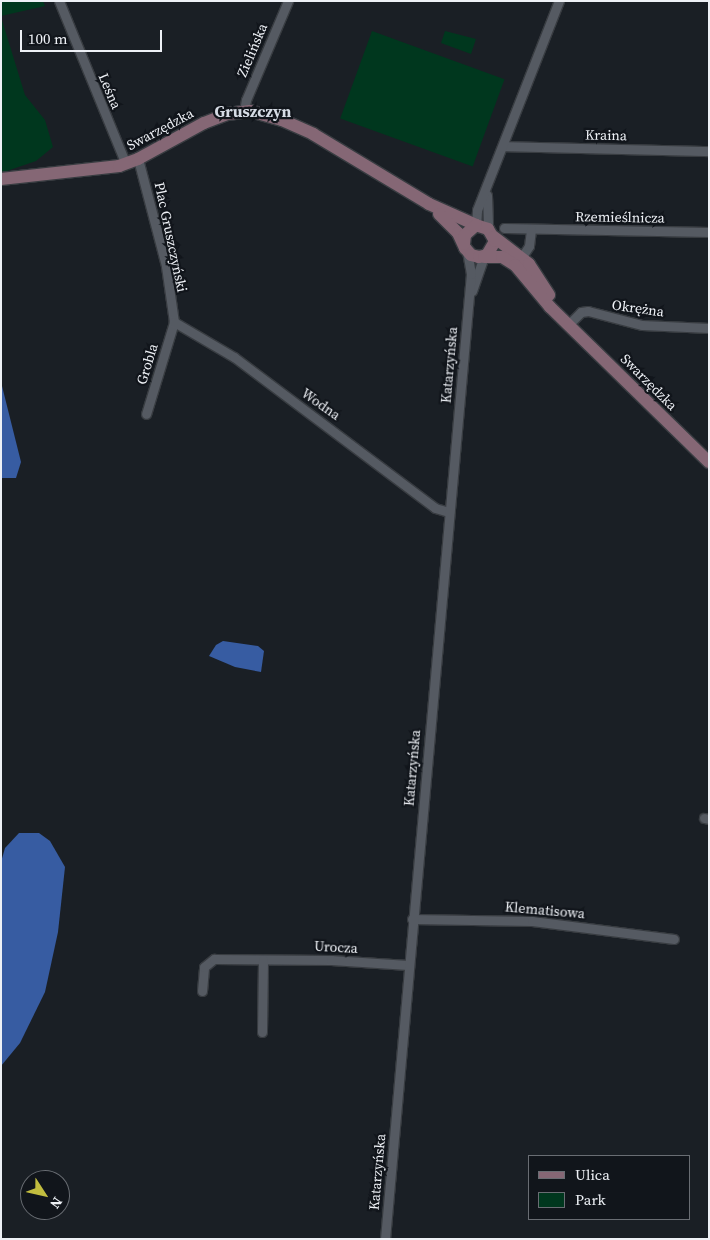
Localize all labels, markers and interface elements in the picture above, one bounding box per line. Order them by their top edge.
scale bar [22,20,165,52]
street label: Zielińska [233,21,271,79]
text: 100 m [28,28,68,49]
street label: Leśna [95,71,125,111]
district label: Gruszczyn [215,101,291,121]
street label: Swarzędzka [124,104,196,154]
street label: Kraina [585,126,627,144]
street label: Plac Gruszczyński [151,180,191,294]
street label: Rzemieślnicza [575,208,665,226]
street label: Okrężna [611,296,665,320]
street label: Katarzyńska [437,326,461,404]
street label: Grobla [133,341,161,387]
street label: Swarzędzka [617,350,681,414]
street label: Wodna [298,385,344,423]
street label: Katarzyńska [400,729,424,807]
street label: Klematisowa [504,898,586,922]
street label: Urocza [314,937,358,957]
street label: Katarzyńska [365,1133,389,1211]
legend [528,1155,690,1220]
text: Ulica [575,1164,610,1185]
north arrow [20,1170,70,1220]
text: Park [575,1189,606,1210]
text: N [45,1193,68,1213]

